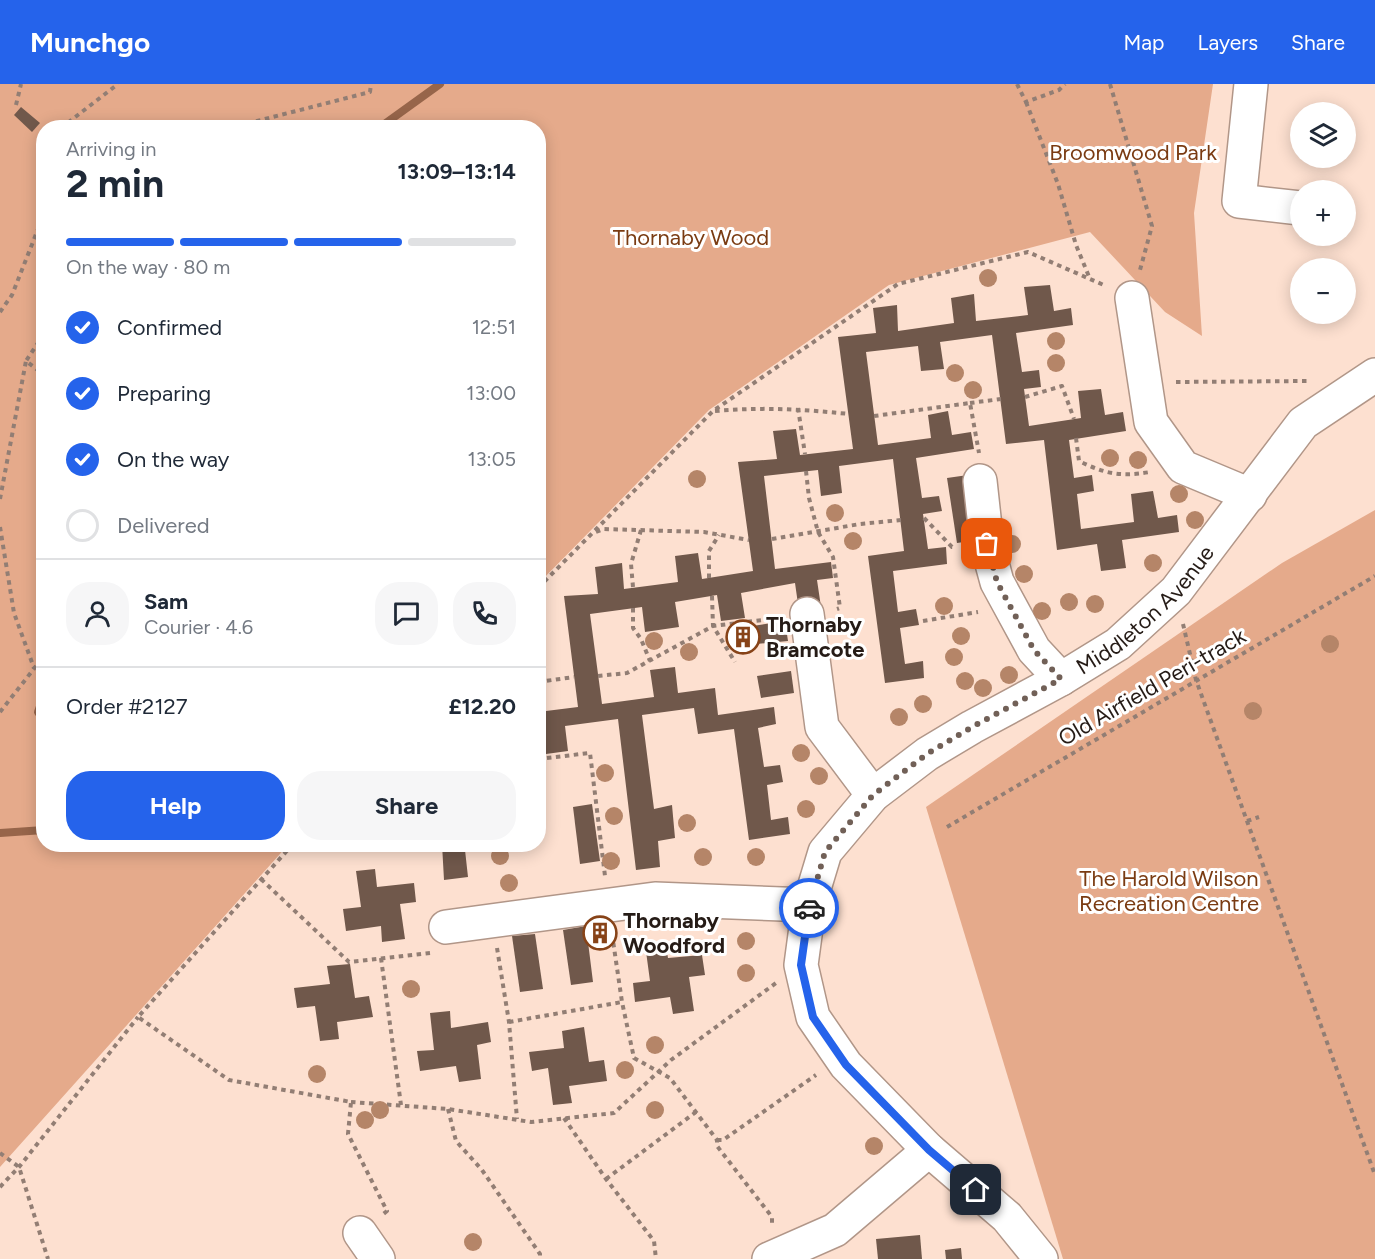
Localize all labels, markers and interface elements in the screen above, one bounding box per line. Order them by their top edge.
text: Munchgo [30,25,150,59]
text: Map [1124,30,1164,55]
text: Layers [1197,30,1258,55]
text: Share [1291,30,1345,55]
map controls [1290,102,1356,324]
button: layers [1290,102,1356,168]
text: Arriving in [66,137,156,161]
park label: Broomwood Park [1049,139,1217,166]
text: 13:09–13:14 [397,158,516,185]
text: 2 min [66,160,164,207]
button: + [1290,180,1356,246]
park label: Thornaby Wood [613,224,769,251]
text: On the way · 80 m [66,255,230,279]
button: − [1290,258,1356,324]
icon: check [66,311,99,344]
text: Confirmed [117,314,222,341]
text: 12:51 [472,315,516,339]
icon: check [66,377,99,410]
text: Preparing [117,380,211,407]
text: 13:00 [466,381,516,405]
icon: check [66,443,99,476]
text: On the way [117,446,229,473]
text: 13:05 [467,447,516,471]
text: Delivered [117,512,210,539]
pin [961,518,1012,569]
icon: bag [970,527,1003,560]
street label: Middleton Avenue [1071,540,1219,680]
button: person [66,582,129,645]
button: chat [375,582,438,645]
button: phone [453,582,516,645]
text: Sam [144,588,188,615]
place label: Thornaby Bramcote [766,611,864,663]
text: Courier · 4.6 [144,615,253,639]
building icon: Thornaby Bramcote [725,619,761,655]
street label: Old Airfield Peri-track [1054,622,1251,752]
text: Order #2127 [66,693,188,720]
text: £12.20 [448,693,516,720]
button: Help [66,771,285,840]
button: Share [297,771,516,840]
park label: The Harold Wilson Recreation Centre [1079,865,1259,917]
courier [779,878,839,938]
icon: car [793,892,826,925]
place label: Thornaby Woodford [623,907,725,959]
building icon: Thornaby Woodford [582,915,618,951]
pin [950,1164,1001,1215]
icon: home [959,1173,992,1206]

